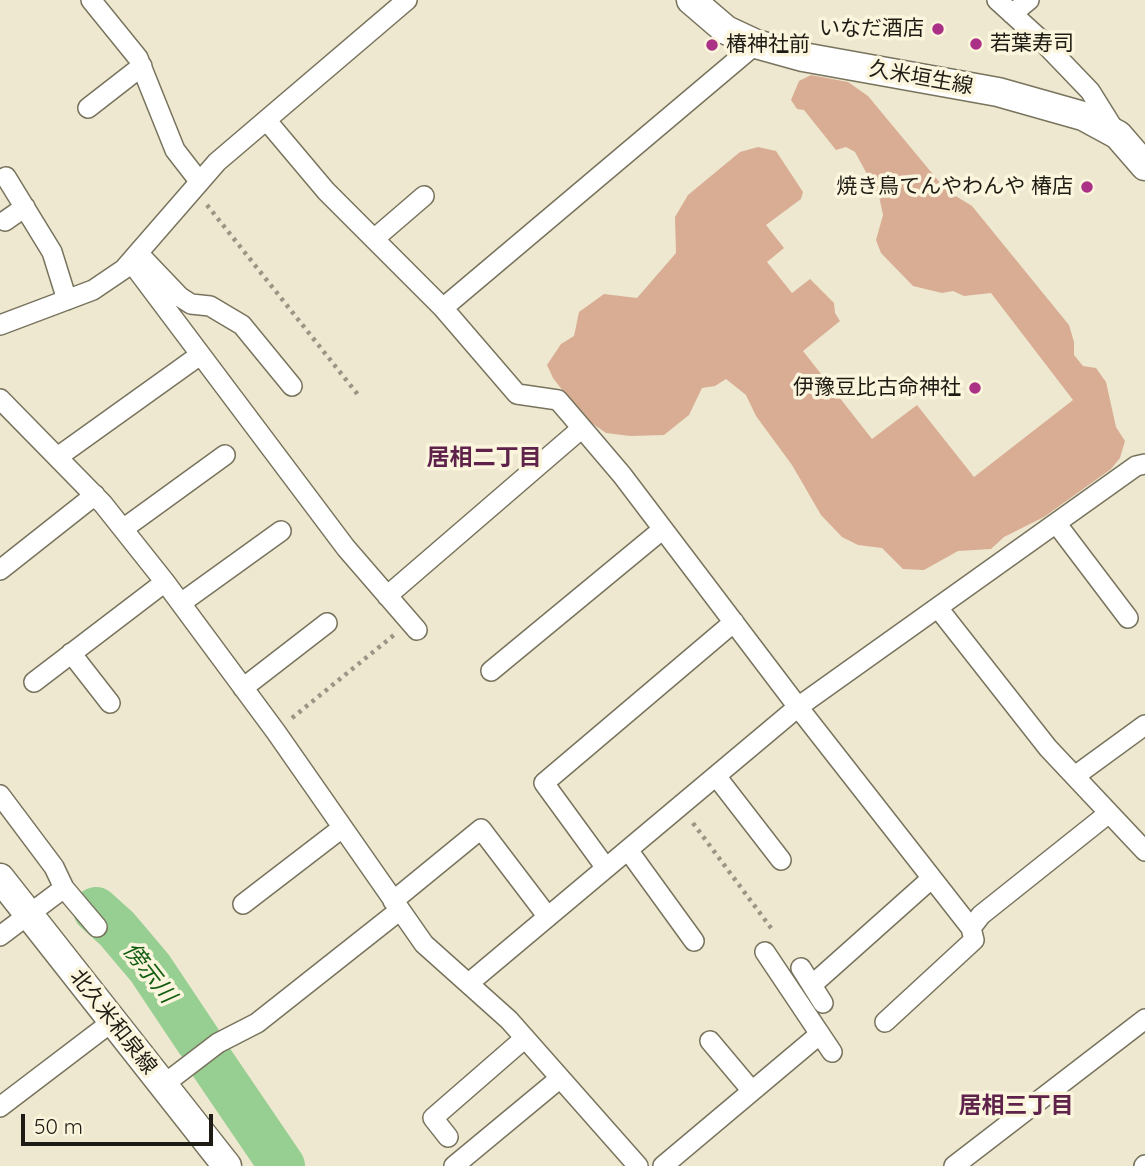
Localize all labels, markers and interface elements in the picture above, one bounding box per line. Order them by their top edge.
place label: いなだ酒店 [819,16,924,42]
marker: いなだ酒店 [930,21,946,37]
place label: 若葉寿司 [990,31,1074,57]
place label: 椿神社前 [726,32,810,58]
marker: 若葉寿司 [968,36,984,52]
marker: 椿神社前 [704,37,720,53]
street label: 久米垣生線 [867,56,975,100]
place label: 焼き鳥てんやわんや 椿店 [836,174,1073,200]
marker: 焼き鳥てんやわんや 椿店 [1079,179,1095,195]
place label: 伊豫豆比古命神社 [793,375,961,401]
marker: 伊豫豆比古命神社 [967,380,983,396]
district label: 居相二丁目 [427,444,541,472]
water label: 傍示川 [117,937,181,1009]
street label: 北久米和泉線 [64,965,162,1079]
district label: 居相三丁目 [959,1092,1073,1120]
scale bar [24,1100,217,1144]
text: 50 m [34,1113,83,1139]

